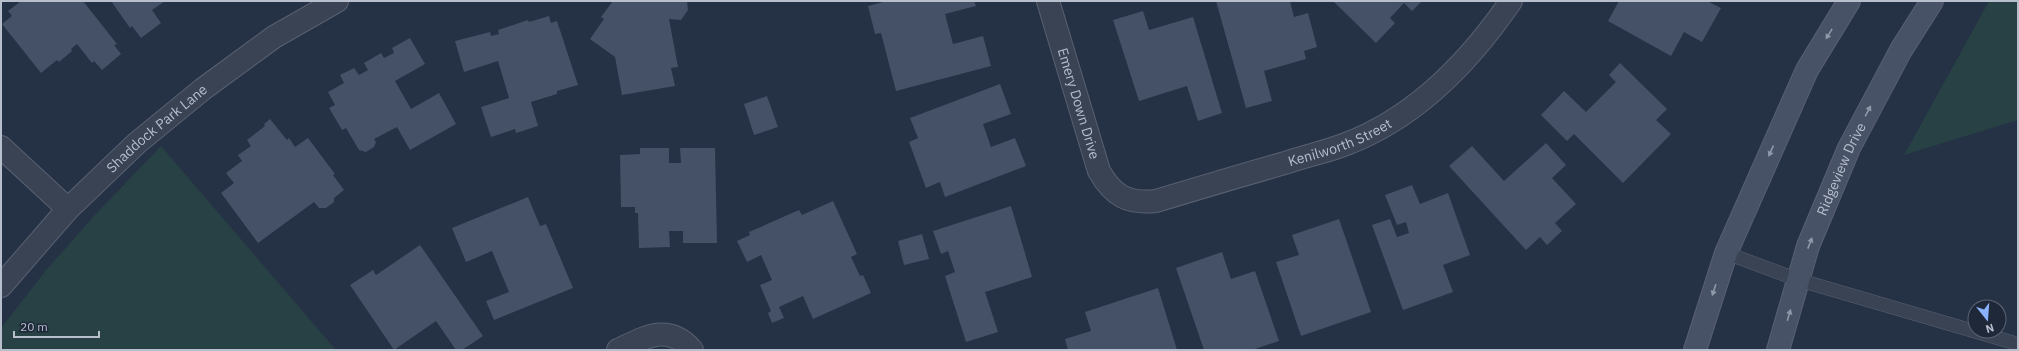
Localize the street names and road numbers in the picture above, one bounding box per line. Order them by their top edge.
street label: Emery Down Drive [1054,46,1104,162]
street label: Shaddock Park Lane [102,80,211,177]
street label: Kenilworth Street [1286,114,1395,170]
street label: Ridgeview Drive [1813,119,1870,218]

